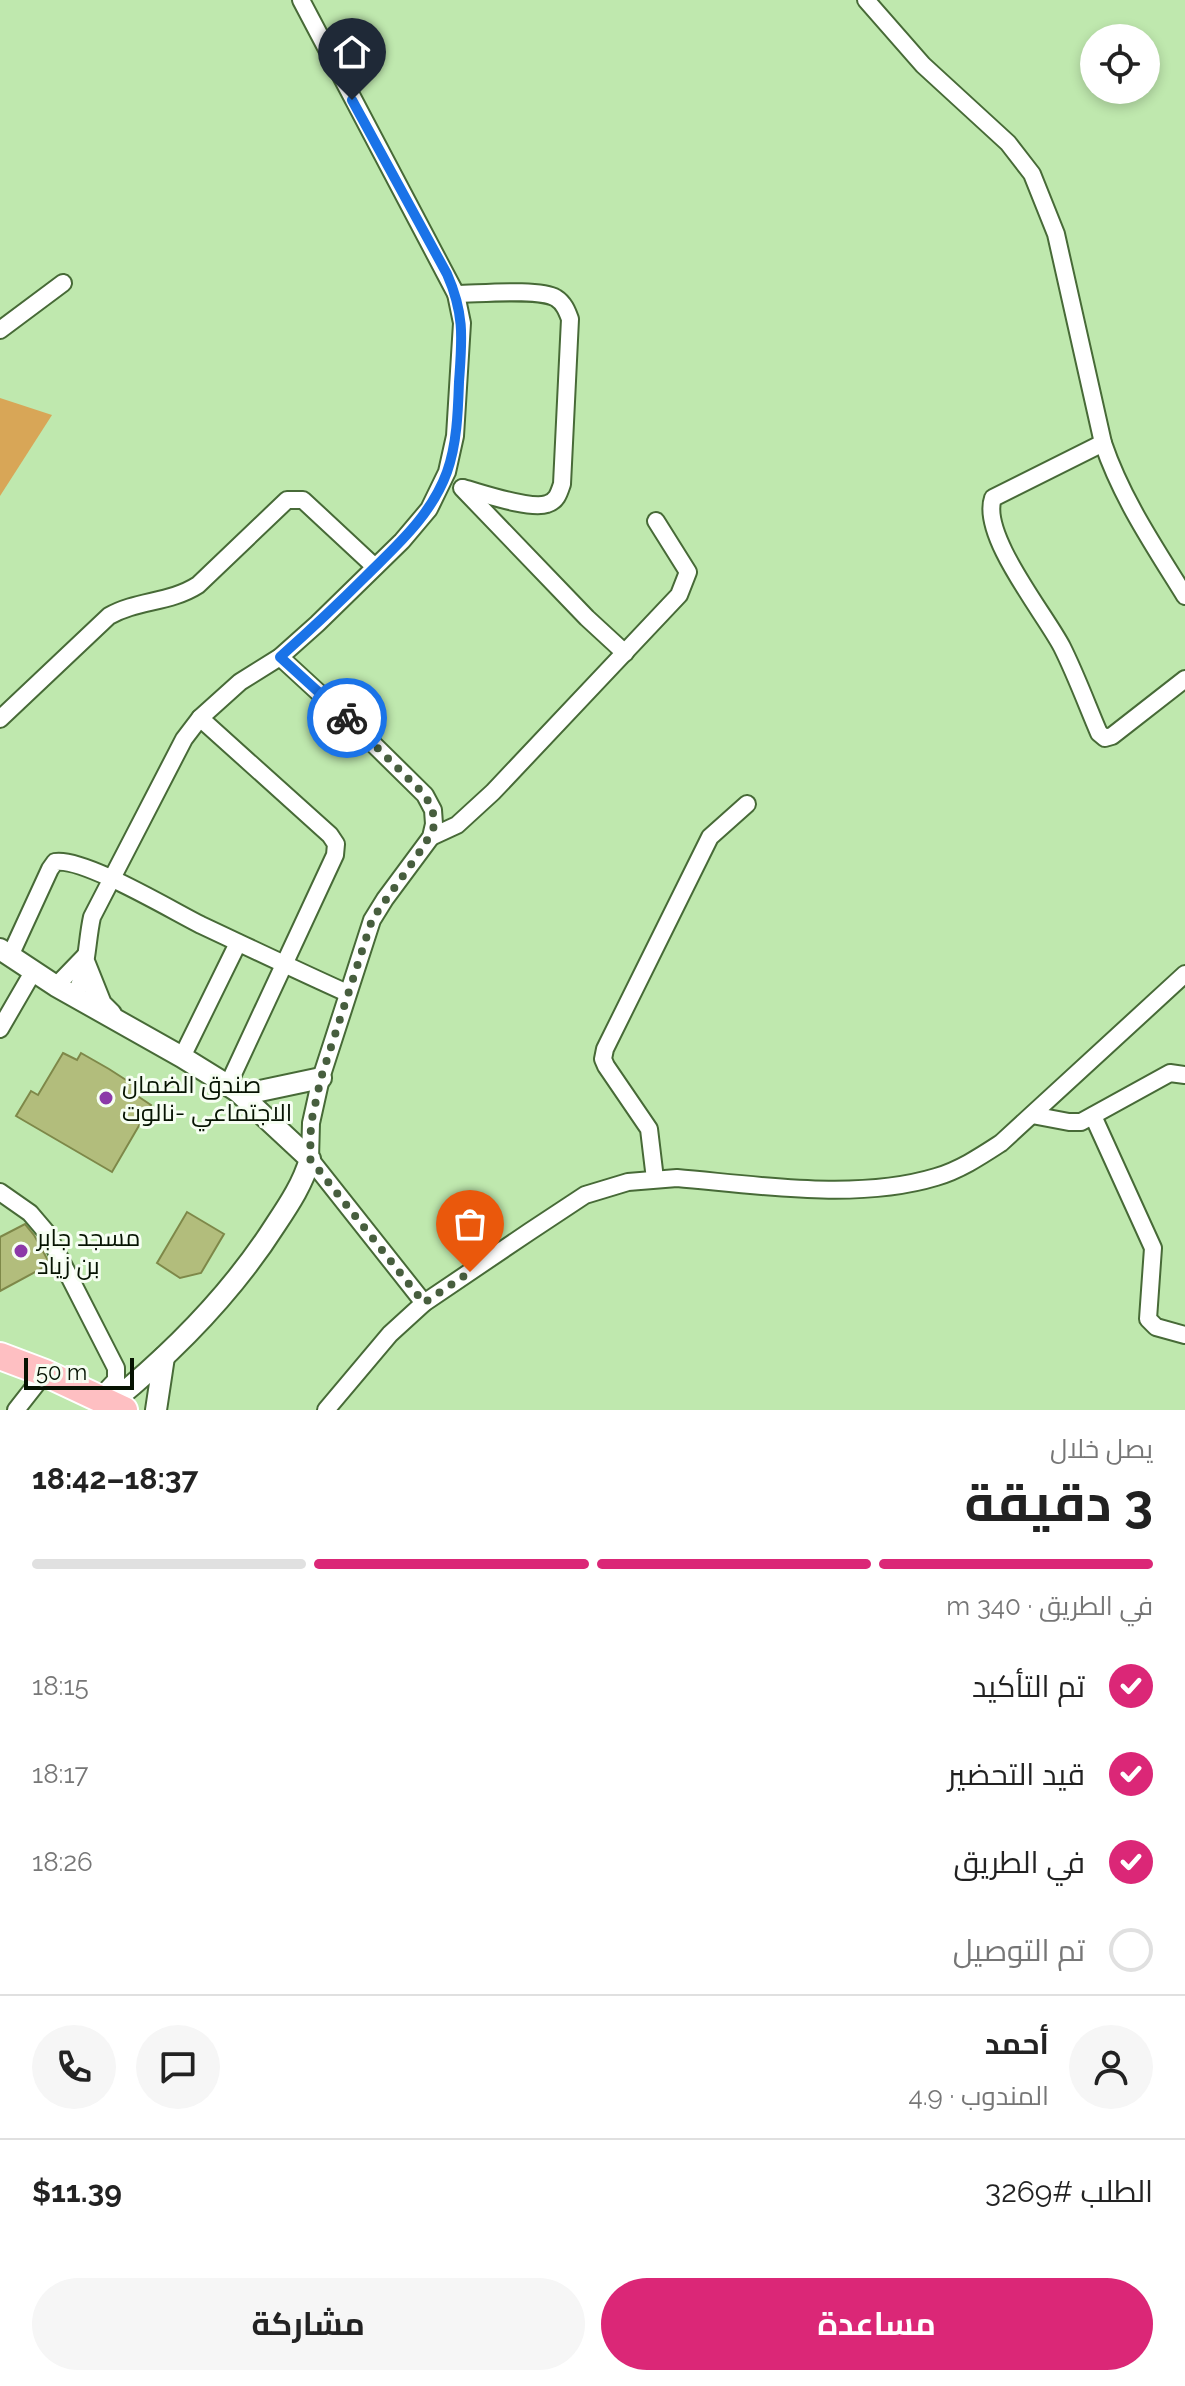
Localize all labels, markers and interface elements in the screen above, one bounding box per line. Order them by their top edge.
pin [318,18,386,100]
map controls [1080,24,1160,104]
button: locate [1080,24,1160,104]
icon: home [330,30,374,74]
courier [307,678,387,758]
icon: bike [325,696,369,740]
place label: صندق الضمان الاجتماعي -نالوت [122,1070,292,1132]
marker: صندق الضمان الاجتماعي -نالوت [97,1089,115,1107]
pin [436,1190,504,1272]
icon: bag [448,1202,492,1246]
place label: مسجد جابر بن زياد [35,1223,141,1280]
marker: مسجد جابر بن زياد [12,1242,30,1260]
scale bar [24,1354,134,1390]
text: 50 m [36,1359,87,1385]
text: يصل خلال [1050,1434,1153,1464]
text: 18:37–18:42 [32,1461,198,1496]
text: 3 دقيقة [964,1472,1153,1533]
text: في الطريق · 340 m [946,1591,1153,1621]
icon: check [1109,1664,1153,1708]
text: تم التأكيد [972,1669,1085,1704]
text: 18:15 [32,1671,89,1701]
icon: check [1109,1752,1153,1796]
text: قيد التحضير [948,1757,1085,1792]
text: 18:17 [32,1759,88,1789]
icon: check [1109,1840,1153,1884]
text: في الطريق [954,1845,1085,1880]
text: 18:26 [32,1847,93,1877]
text: تم التوصيل [953,1933,1085,1968]
button: phone [32,2025,116,2109]
button: chat [136,2025,220,2109]
button: person [1069,2025,1153,2109]
text: أحمد [985,2026,1049,2061]
text: المندوب · 4.9 [909,2081,1049,2111]
text: $11.39 [32,2174,122,2209]
text: الطلب #3269 [985,2174,1153,2209]
button: مشاركة [32,2278,585,2370]
button: مساعدة [601,2278,1153,2370]

